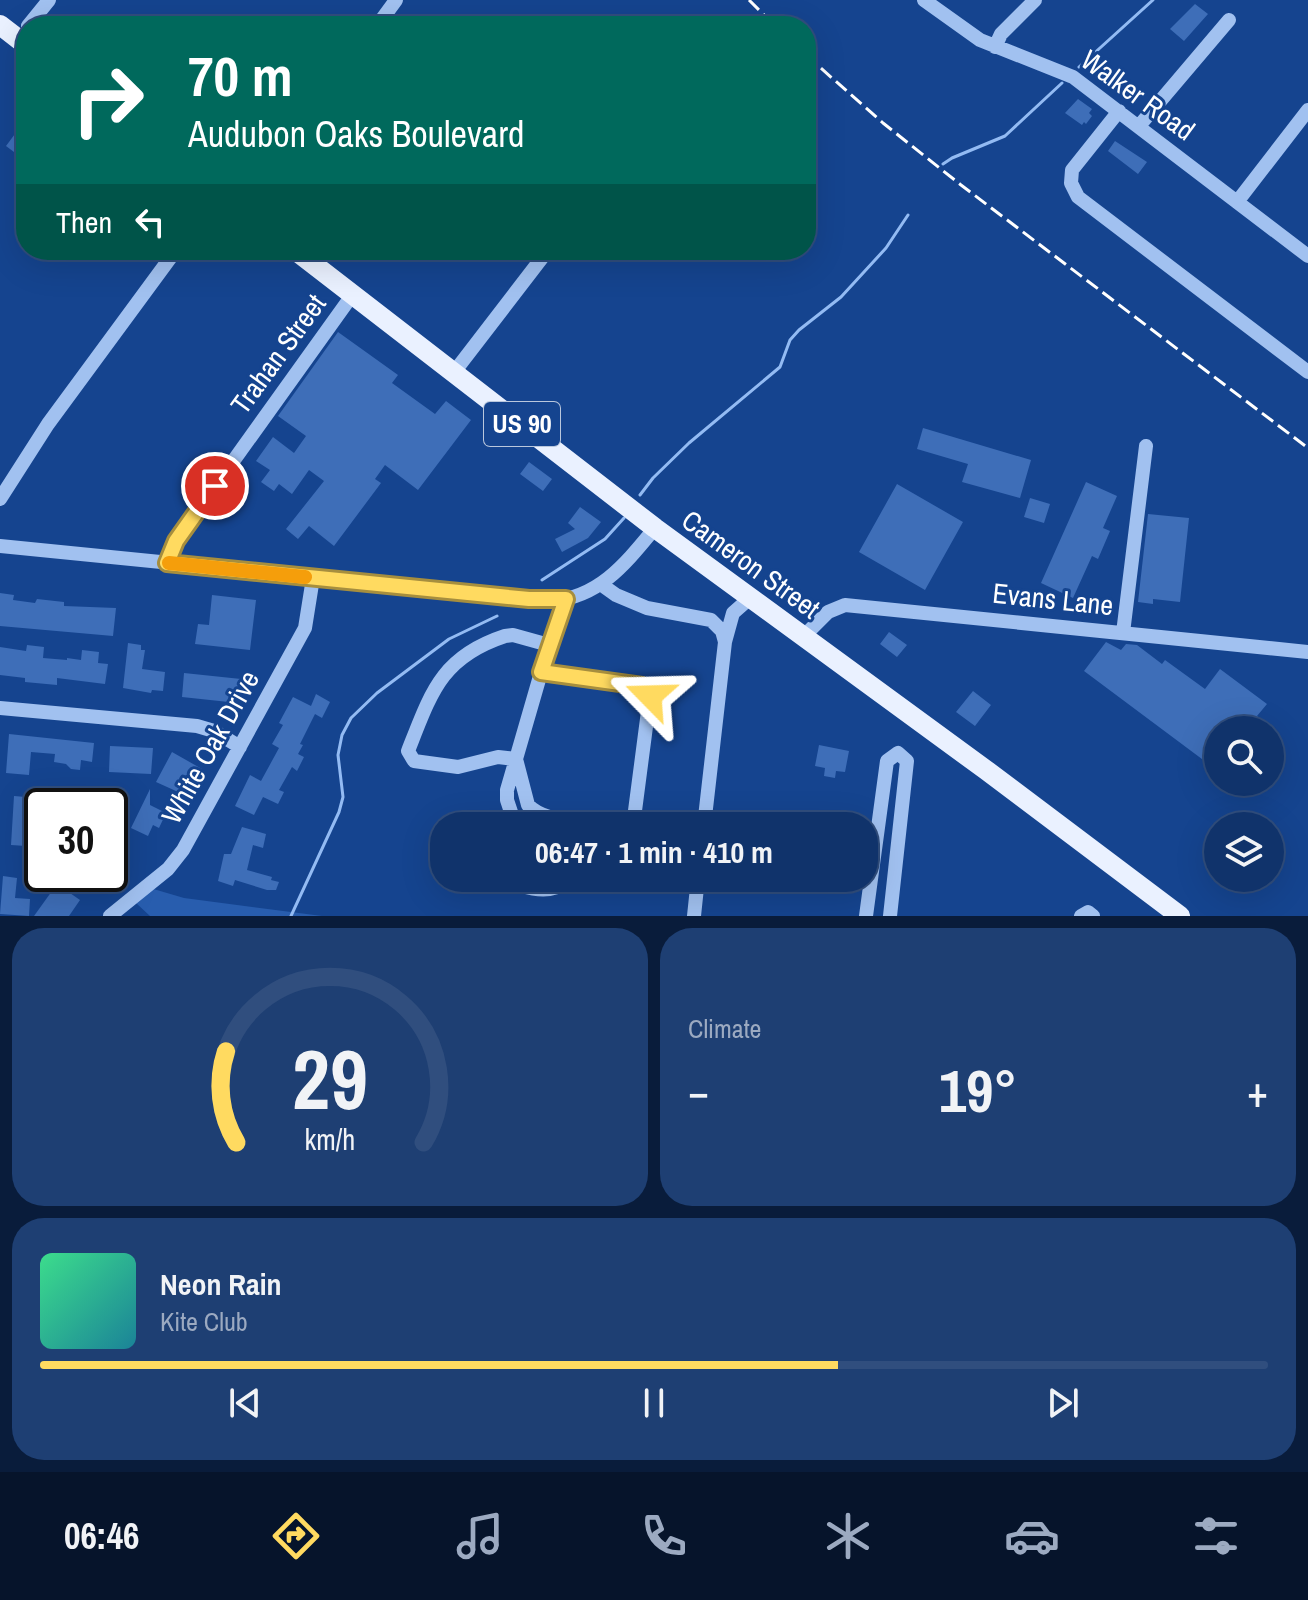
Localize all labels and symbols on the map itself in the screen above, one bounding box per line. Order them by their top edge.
street label: Walker Road [1073,41,1203,149]
street label: Trahan Street [222,286,334,422]
road number: US 90 [484,402,560,446]
pin [181,452,249,520]
street label: Cameron Street [674,501,828,627]
street label: Evans Lane [991,574,1115,624]
position arrow [608,654,692,738]
street label: White Oak Drive [152,664,268,830]
speed limit sign: 30 [24,788,128,892]

